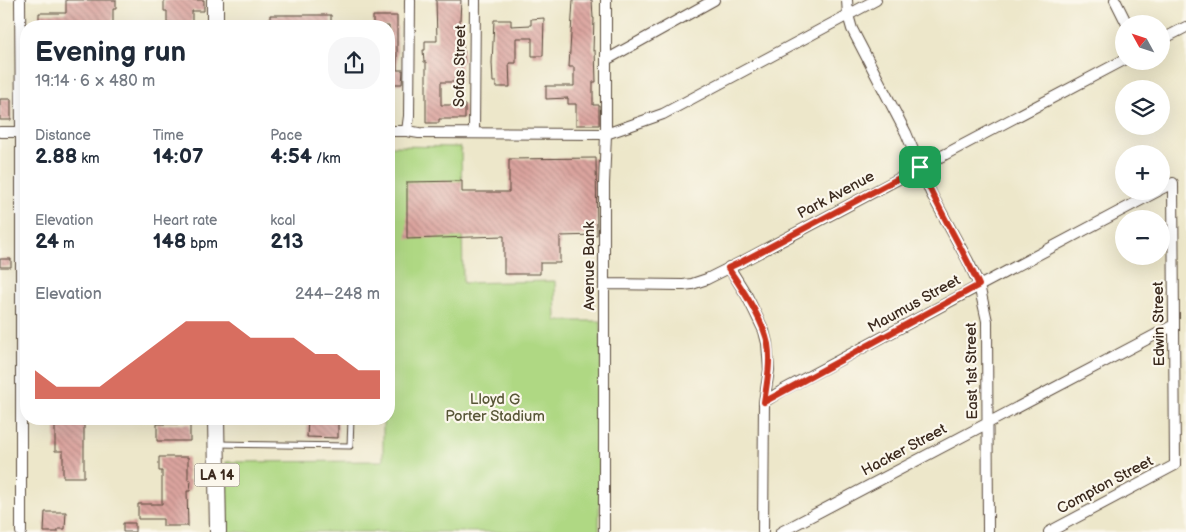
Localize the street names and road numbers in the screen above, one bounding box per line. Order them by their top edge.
street label: Sofas Street [450,24,470,107]
street label: Park Avenue [794,167,878,223]
street label: Avenue Bank [580,221,599,310]
street label: Maumus Street [864,271,964,337]
street label: Edwin Street [1149,281,1169,367]
street label: East 1st Street [962,322,982,420]
street label: Hacker Street [858,419,950,480]
street label: Compton Street [1054,452,1157,518]
road number: LA 14 [194,464,240,486]

